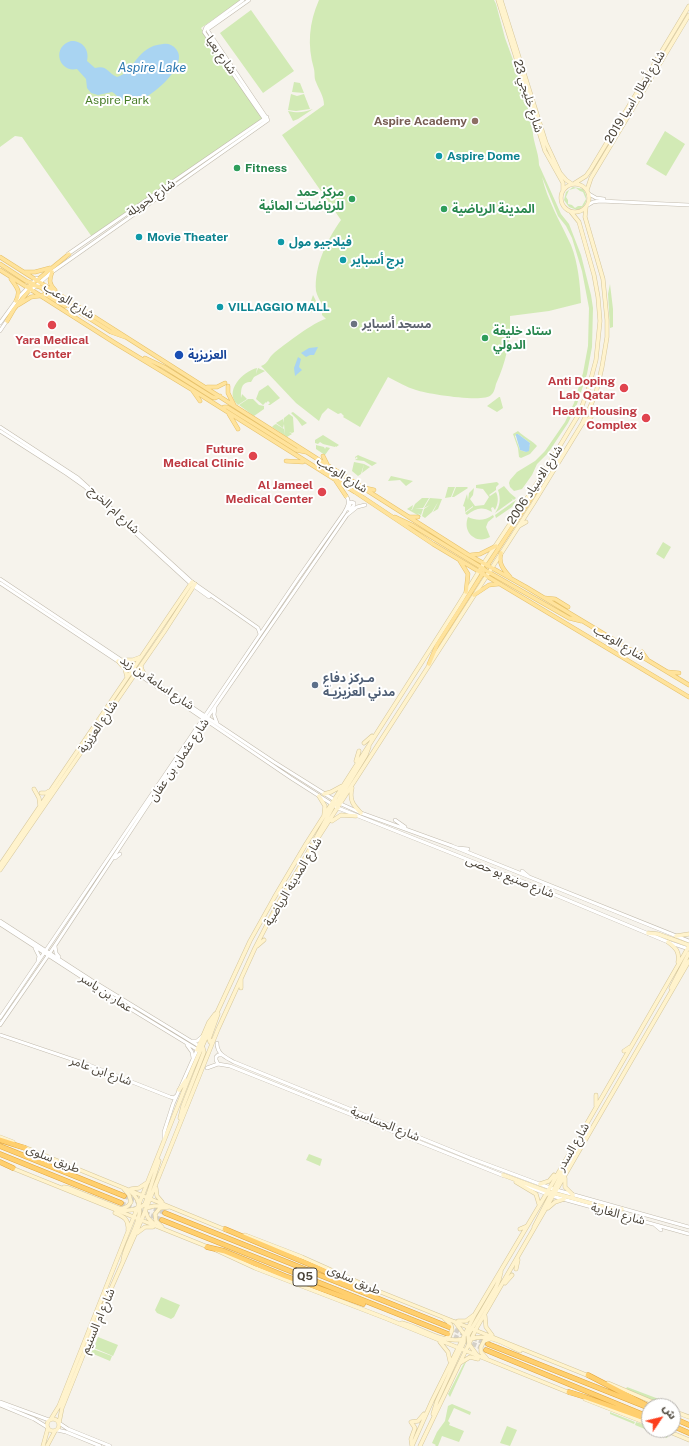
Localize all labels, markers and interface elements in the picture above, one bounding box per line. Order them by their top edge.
street label: شارع بعيا [203,33,239,77]
street label: شارع أبطال اسيا 2019 [602,48,668,146]
street label: شارع خليجي 23 [510,58,546,134]
water label: Aspire Lake [118,60,186,76]
park label: Aspire Park [85,93,149,107]
place label: Aspire Academy [374,114,467,128]
marker: Aspire Academy [470,116,480,126]
place label: Aspire Dome [447,149,520,163]
marker: Aspire Dome [434,151,444,161]
place label: Fitness [245,161,287,175]
marker: Fitness [232,163,242,173]
street label: شارع لحويلة [124,176,178,220]
place label: مركز حمد للرياضات المائية [259,185,344,213]
marker: مركز حمد للرياضات المائية [347,194,357,204]
place label: المدينة الرياضية [452,202,535,216]
marker: المدينة الرياضية [439,204,449,214]
place label: Movie Theater [147,230,228,244]
marker: Movie Theater [134,232,144,242]
place label: فيلاجيو مول [289,235,352,249]
marker: فيلاجيو مول [276,237,286,247]
place label: برج أسباير [351,253,404,267]
marker: برج أسباير [338,255,348,265]
street label: شارع الوعب [41,280,97,322]
place label: VILLAGGIO MALL [228,300,330,314]
marker: VILLAGGIO MALL [215,302,225,312]
place label: مسجد أسباير [362,317,431,331]
marker: Yara Medical Center [46,319,58,331]
marker: مسجد أسباير [349,319,359,329]
place label: ستاد خليفة الدولي [493,324,552,352]
place label: Yara Medical Center [15,333,89,361]
marker: ستاد خليفة الدولي [480,333,490,343]
place label: العزيزية [188,348,227,362]
marker: العزيزية [173,349,185,361]
place label: Anti Doping Lab Qatar [548,374,615,402]
marker: Anti Doping Lab Qatar [618,382,630,394]
place label: Heath Housing Complex [552,404,637,432]
marker: Heath Housing Complex [640,412,652,424]
place label: Future Medical Clinic [163,442,244,470]
street label: شارع الاسياد 2006 [504,443,566,527]
marker: Future Medical Clinic [247,450,259,462]
street label: شارع الوعب [314,454,370,496]
place label: Al Jameel Medical Center [226,478,313,506]
street label: شارع ام الخرج [86,483,142,537]
marker: Al Jameel Medical Center [316,486,328,498]
street label: شارع الوعب [591,622,647,664]
street label: شارع اسامة بن زيد [117,653,197,713]
place label: مـركز دفاع مدني العزيزيـة [323,671,395,699]
marker: مـركز دفاع مدني العزيزيـة [310,680,320,690]
street label: شارع العزيزية [75,698,121,756]
street label: شارع عثمان بن عفان [146,716,212,804]
street label: شارع المدينة الرياضية [261,835,325,929]
street label: شارع صنيع بو حصى [464,853,556,901]
street label: عمار بن ياسر [77,971,135,1015]
street label: شارع ابن عامر [68,1053,134,1089]
street label: شارع الجساسية [348,1104,422,1144]
street label: شارع السدر [553,1120,593,1174]
street label: طريق سلوى [24,1142,82,1176]
street label: شارع الغارية [589,1200,647,1228]
street label: طريق سلوى [325,1262,383,1298]
road number: Q5 [293,1268,317,1286]
street label: شارع ام السنيم [78,1286,118,1356]
north arrow [641,1398,681,1438]
text: ش [661,1402,679,1421]

